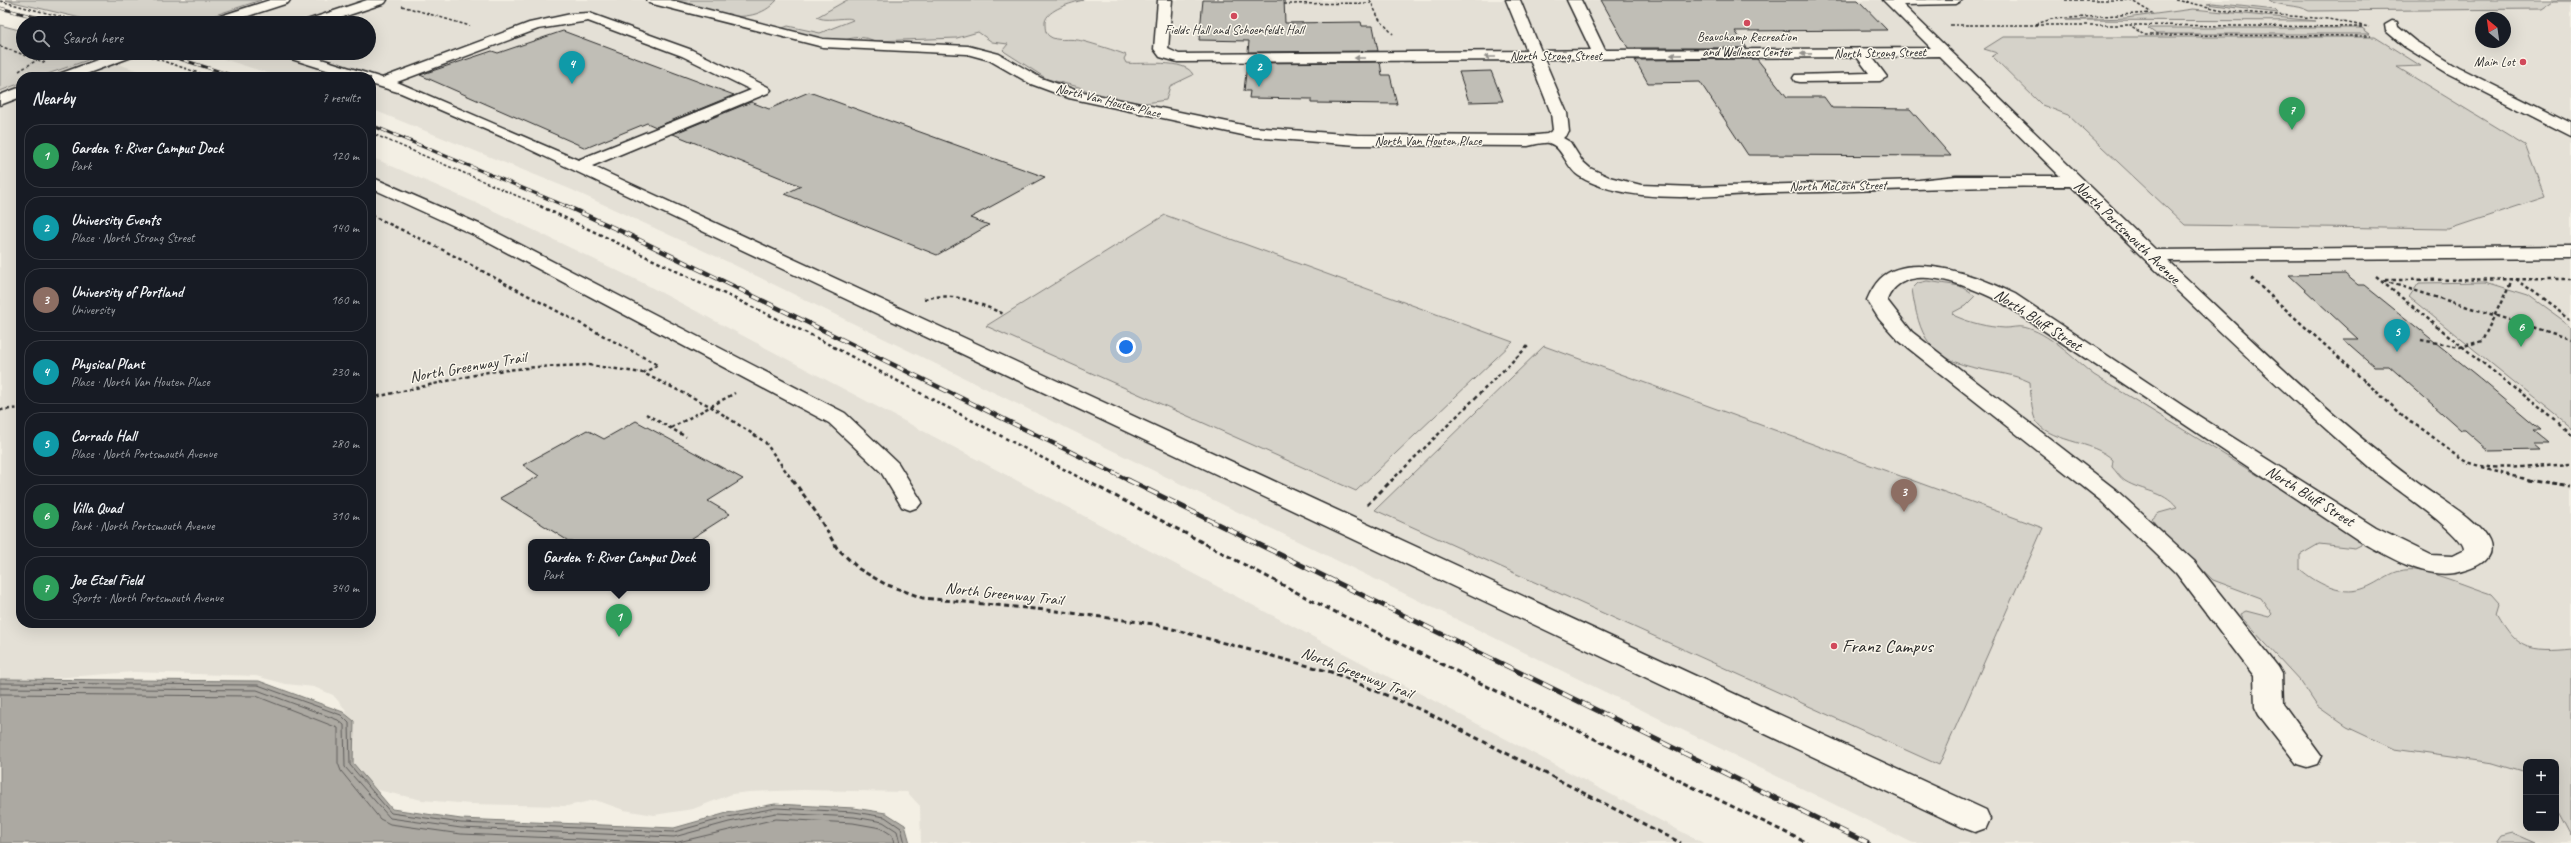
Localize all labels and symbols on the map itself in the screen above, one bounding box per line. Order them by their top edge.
marker: Fields Hall and Schoenfeldt Hall [1229,11,1239,21]
north arrow [2475,12,2511,48]
marker: Beauchamp Recreation and Wellness Center [1742,18,1752,28]
place label: Fields Hall and Schoenfeldt Hall [1164,22,1306,38]
place label: Beauchamp Recreation and Wellness Center [1697,29,1797,60]
street label: North Strong Street [1834,44,1928,62]
street label: North Strong Street [1510,48,1604,64]
pin: 4 [559,51,585,84]
one-way arrow [1799,51,1812,57]
one-way arrow [1669,52,1682,58]
pin: 2 [1246,54,1272,87]
one-way arrow [1483,54,1496,60]
place label: Main Lot [2474,54,2517,70]
one-way arrow [1353,55,1366,61]
marker: Main Lot [2518,57,2528,67]
street label: North Van Houten Place [1054,80,1163,122]
pin: 7 [2279,97,2305,130]
street label: North Van Houten Place [1374,133,1482,149]
street label: North Portsmouth Avenue [2070,176,2186,289]
street label: North McCosh Street [1789,177,1888,195]
street label: North Bluff Street [1990,284,2087,357]
pin: 6 [2508,314,2534,347]
pin: 5 [2384,319,2410,352]
your location [1116,337,1136,357]
street label: North Greenway Trail [408,346,531,387]
street label: North Bluff Street [2262,461,2359,532]
pin: 3 [1891,479,1917,512]
street label: North Greenway Trail [944,578,1067,610]
pin: 1 [606,604,632,637]
place label: Franz Campus [1842,634,1934,658]
marker: Franz Campus [1829,641,1839,651]
street label: North Greenway Trail [1298,643,1419,705]

